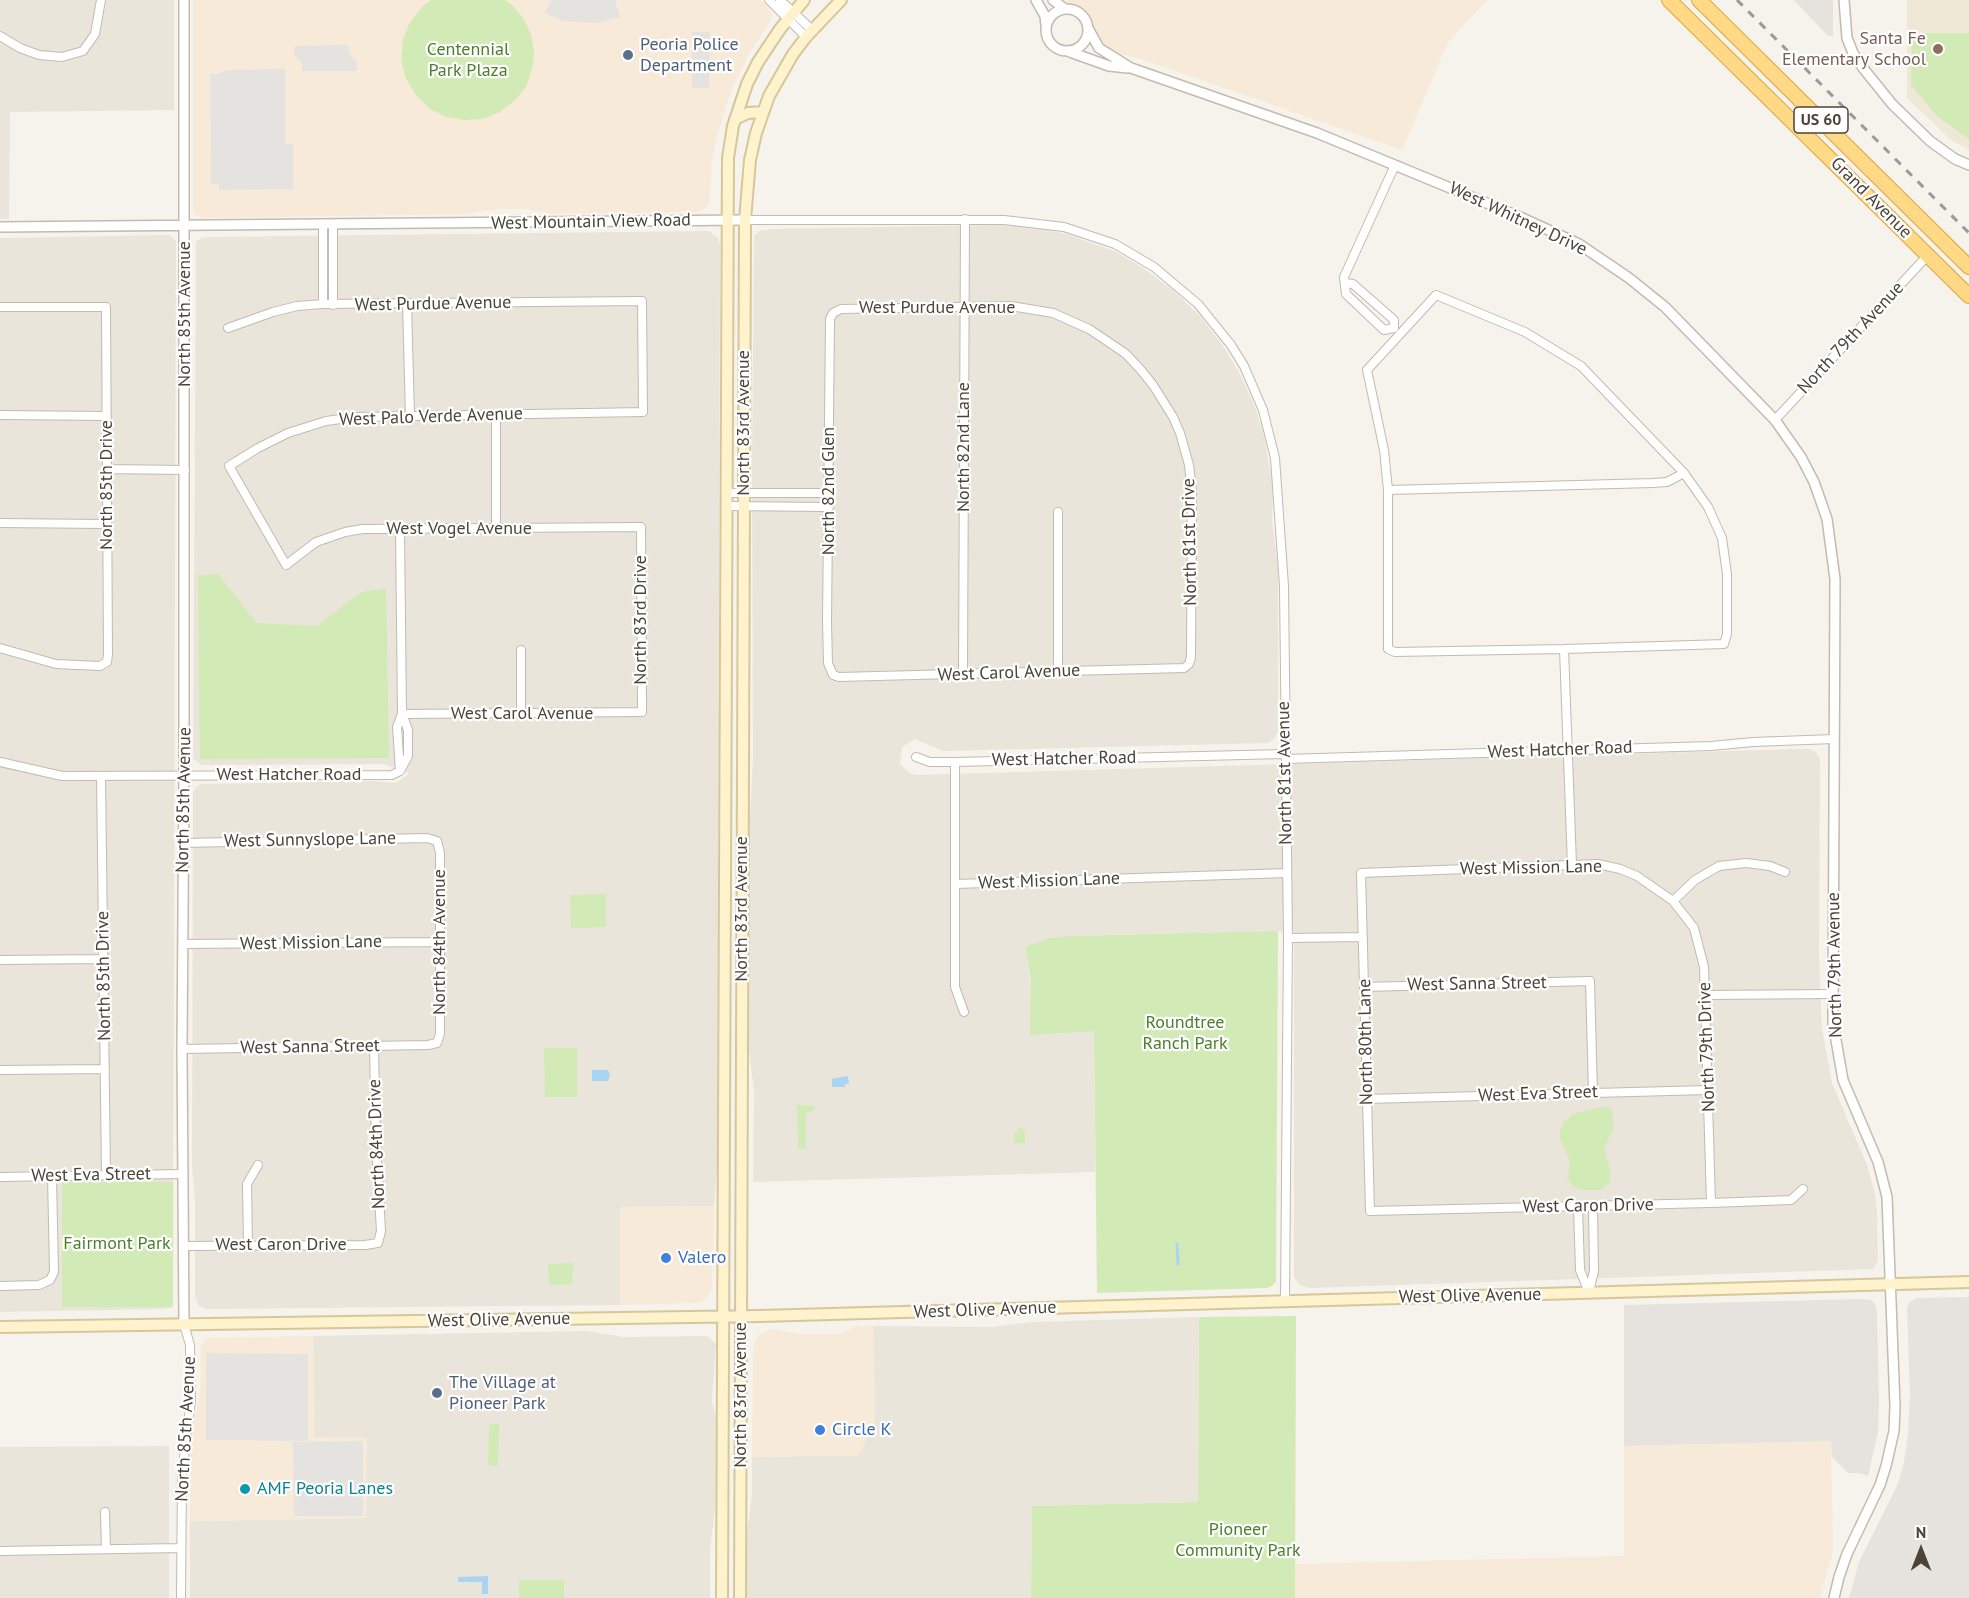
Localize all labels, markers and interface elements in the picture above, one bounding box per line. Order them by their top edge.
place label: Santa Fe Elementary School [1782,28,1926,70]
place label: Peoria Police Department [640,34,739,76]
park label: Centennial Park Plaza [427,39,509,82]
marker: Santa Fe Elementary School [1931,42,1945,56]
marker: Peoria Police Department [621,48,635,62]
road number: US 60 [1794,107,1848,133]
street label: Grand Avenue [1826,153,1916,243]
street label: West Whitney Drive [1446,178,1590,260]
street label: West Mountain View Road [491,209,691,235]
street label: North 85th Avenue [174,241,196,387]
street label: North 79th Avenue [1793,277,1909,399]
street label: West Purdue Avenue [355,292,511,316]
street label: West Purdue Avenue [859,297,1015,319]
street label: North 83rd Avenue [733,350,755,496]
street label: North 82nd Lane [953,382,975,512]
street label: West Palo Verde Avenue [339,403,523,431]
street label: North 85th Drive [96,420,118,550]
street label: North 82nd Glen [818,427,840,555]
street label: North 81st Drive [1178,478,1202,606]
street label: West Vogel Avenue [386,518,532,540]
street label: North 83rd Drive [630,555,652,685]
street label: West Carol Avenue [937,660,1081,686]
street label: North 81st Avenue [1273,701,1297,845]
street label: West Carol Avenue [451,703,593,725]
street label: North 85th Avenue [172,727,196,873]
street label: West Hatcher Road [1487,737,1633,763]
street label: West Hatcher Road [991,747,1137,771]
street label: West Hatcher Road [217,764,361,786]
street label: West Sunnyslope Lane [224,828,396,852]
street label: North 83rd Avenue [731,836,753,982]
street label: West Mission Lane [1460,856,1602,880]
street label: West Mission Lane [978,868,1120,894]
street label: North 84th Avenue [429,869,451,1015]
street label: North 79th Avenue [1823,892,1847,1038]
street label: North 85th Drive [92,911,116,1041]
street label: West Mission Lane [240,931,382,955]
street label: West Sanna Street [1407,972,1547,996]
street label: North 80th Lane [1354,979,1378,1105]
street label: North 79th Drive [1694,982,1720,1112]
park label: Roundtree Ranch Park [1142,1012,1228,1054]
street label: West Sanna Street [240,1035,380,1059]
street label: North 84th Drive [364,1079,390,1209]
street label: West Eva Street [1478,1081,1598,1107]
street label: West Eva Street [31,1163,151,1187]
street label: West Caron Drive [1522,1194,1654,1218]
park label: Fairmont Park [63,1233,171,1255]
street label: West Caron Drive [215,1234,347,1256]
place label: Valero [678,1247,726,1269]
marker: Valero [659,1251,673,1265]
street label: West Olive Avenue [1398,1284,1542,1308]
street label: West Olive Avenue [913,1297,1057,1323]
street label: West Olive Avenue [427,1308,571,1332]
street label: North 83rd Avenue [730,1322,752,1468]
street label: North 85th Avenue [171,1356,201,1502]
place label: The Village at Pioneer Park [449,1372,556,1414]
marker: The Village at Pioneer Park [430,1386,444,1400]
place label: Circle K [832,1419,892,1441]
marker: Circle K [813,1423,827,1437]
place label: AMF Peoria Lanes [257,1478,393,1500]
marker: AMF Peoria Lanes [238,1482,252,1496]
park label: Pioneer Community Park [1175,1519,1301,1562]
north arrow [1891,1520,1951,1580]
text: N [1916,1522,1926,1542]

